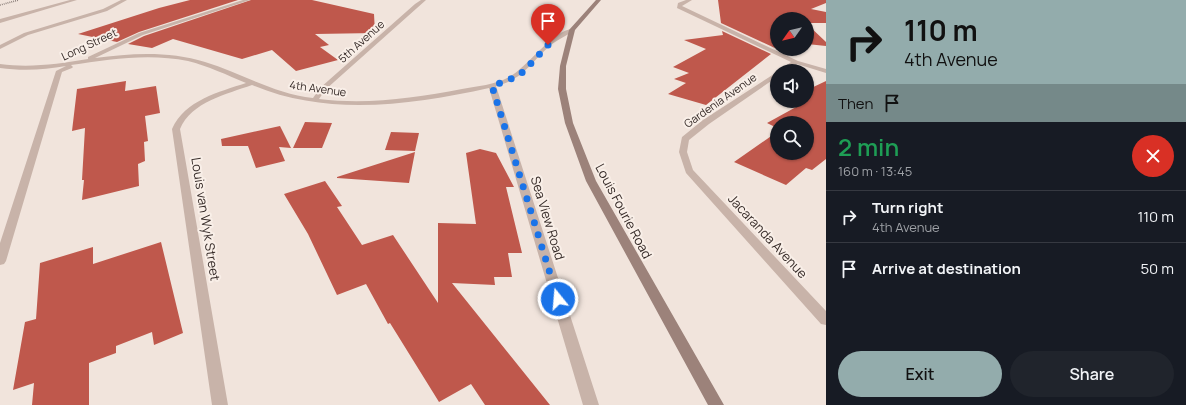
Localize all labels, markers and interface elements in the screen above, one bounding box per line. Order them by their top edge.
pin [531,4,565,45]
icon: arrive [537,10,559,32]
text: 110 m [904,11,978,49]
north arrow [770,12,814,56]
map controls [770,12,814,160]
street label: 5th Avenue [335,16,388,66]
icon: right [838,16,890,68]
street label: Long Street [59,25,119,63]
text: 4th Avenue [904,47,998,71]
button: sound [770,64,814,108]
street label: Gardenia Avenue [681,69,760,131]
street label: 4th Avenue [289,77,348,99]
icon: arrive [881,92,903,114]
text: Then [838,93,873,114]
button: search [770,116,814,160]
text: 2 min [838,130,899,163]
button: close [1132,135,1174,177]
street label: Louis van Wyk Street [187,156,225,282]
street label: Louis Fourie Road [591,160,657,262]
text: 160 m · 13:45 [838,162,912,180]
street label: Sea View Road [527,174,569,262]
street label: Jacaranda Avenue [724,190,812,282]
text: Turn right [872,197,943,218]
icon: right [838,206,860,228]
text: 110 m [1137,206,1174,227]
text: 4th Avenue [872,218,940,236]
icon: arrive [838,258,860,280]
text: Arrive at destination [872,258,1021,279]
text: 50 m [1140,258,1174,279]
position arrow [537,278,579,320]
button: Exit [838,351,1002,397]
button: Share [1010,351,1174,397]

